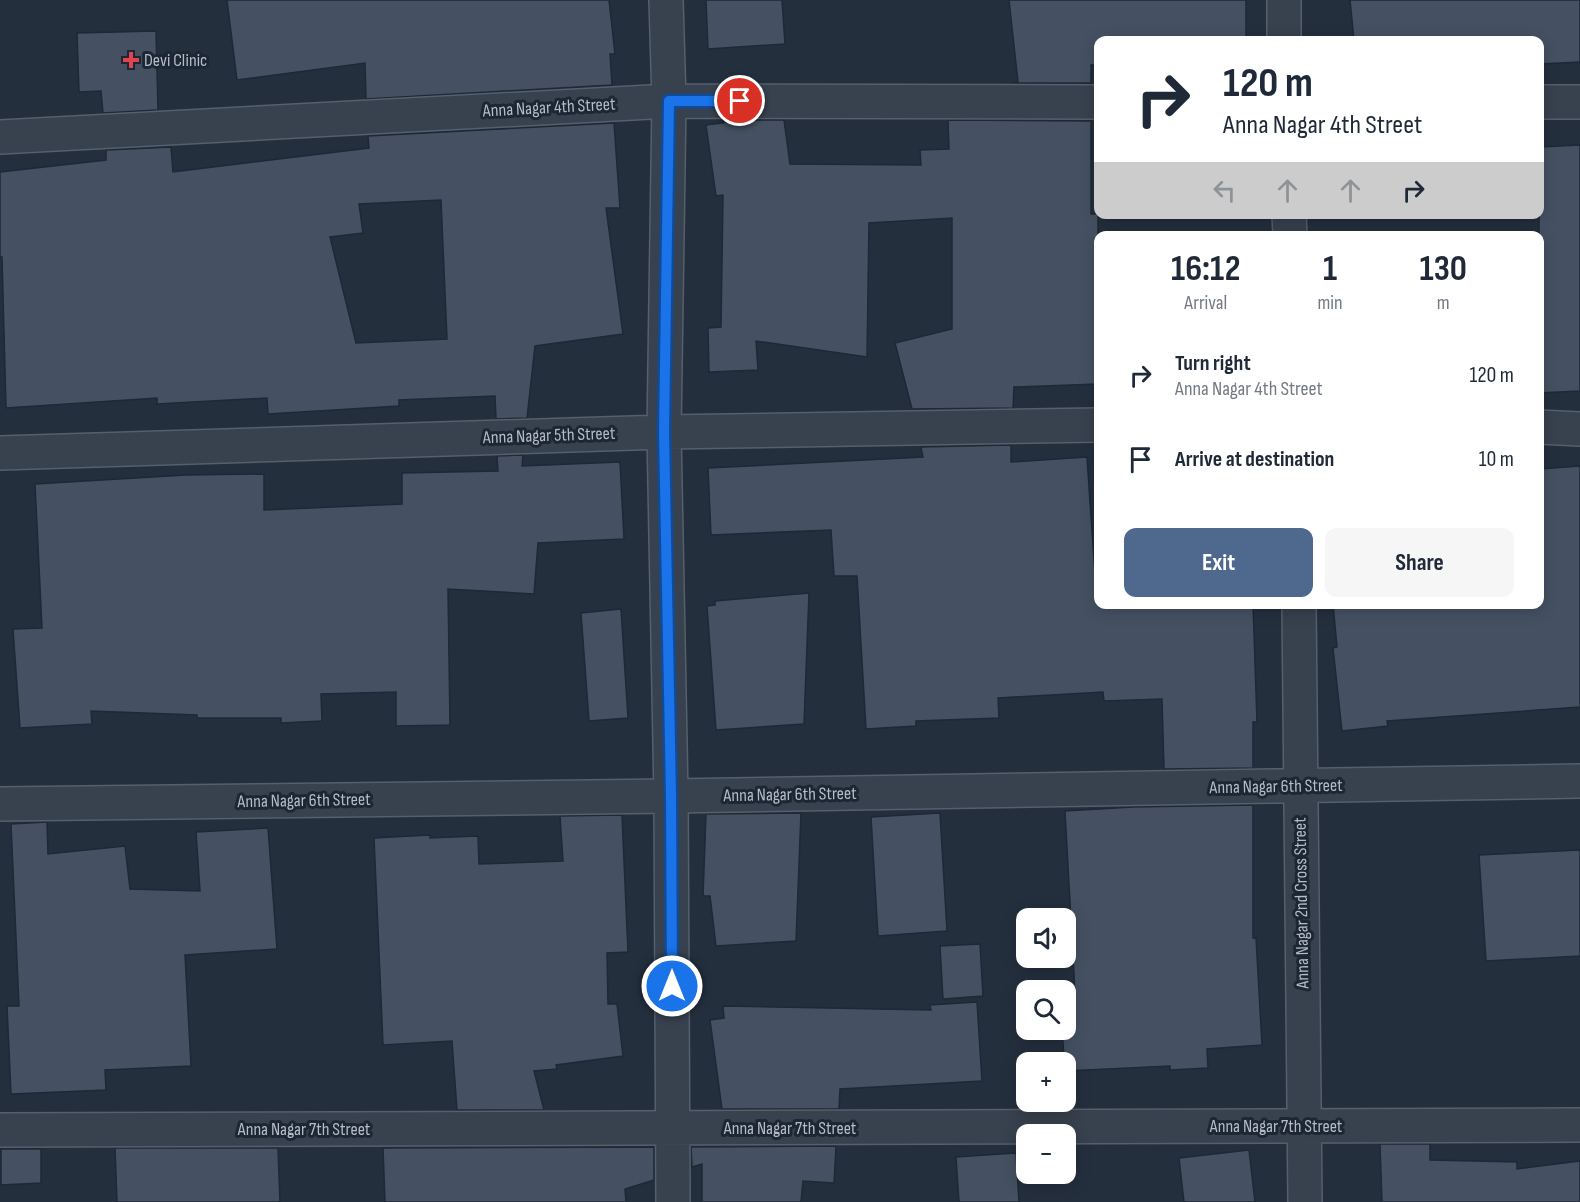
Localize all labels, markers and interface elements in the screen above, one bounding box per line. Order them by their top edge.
place label: Devi Clinic [144,50,207,71]
marker: Devi Clinic [122,51,140,69]
text: 120 m [1223,58,1313,109]
icon: right [1124,60,1202,138]
pin [714,75,765,126]
icon: arrive [723,84,756,117]
street label: Anna Nagar 4th Street [481,94,616,122]
text: Anna Nagar 4th Street [1223,109,1422,141]
icon: left [1208,174,1241,207]
icon: ahead [1271,174,1304,207]
icon: ahead [1334,174,1367,207]
icon: right [1397,174,1430,207]
text: 16:12 [1171,248,1240,291]
text: 1 [1323,248,1337,291]
text: 130 [1420,248,1467,291]
text: Arrival [1184,291,1227,315]
text: min [1317,291,1343,315]
text: m [1437,291,1450,315]
text: Turn right [1175,350,1251,377]
icon: right [1124,359,1157,392]
text: 120 m [1470,362,1514,389]
text: Anna Nagar 4th Street [1175,377,1323,401]
street label: Anna Nagar 5th Street [481,423,616,448]
icon: arrive [1124,443,1157,476]
text: Arrive at destination [1175,446,1334,473]
text: 10 m [1479,446,1514,473]
button: Exit [1124,528,1313,597]
button: Share [1325,528,1514,597]
street label: Anna Nagar 6th Street [1208,775,1343,798]
street label: Anna Nagar 6th Street [722,783,857,806]
street label: Anna Nagar 6th Street [236,789,371,812]
street label: Anna Nagar 2nd Cross Street [1289,817,1314,990]
map controls [1016,908,1076,1184]
button: sound [1016,908,1076,968]
position arrow [640,954,704,1018]
button: search [1016,980,1076,1040]
button: + [1016,1052,1076,1112]
street label: Anna Nagar 7th Street [1209,1116,1343,1137]
street label: Anna Nagar 7th Street [723,1118,857,1139]
street label: Anna Nagar 7th Street [237,1119,371,1140]
button: − [1016,1124,1076,1184]

